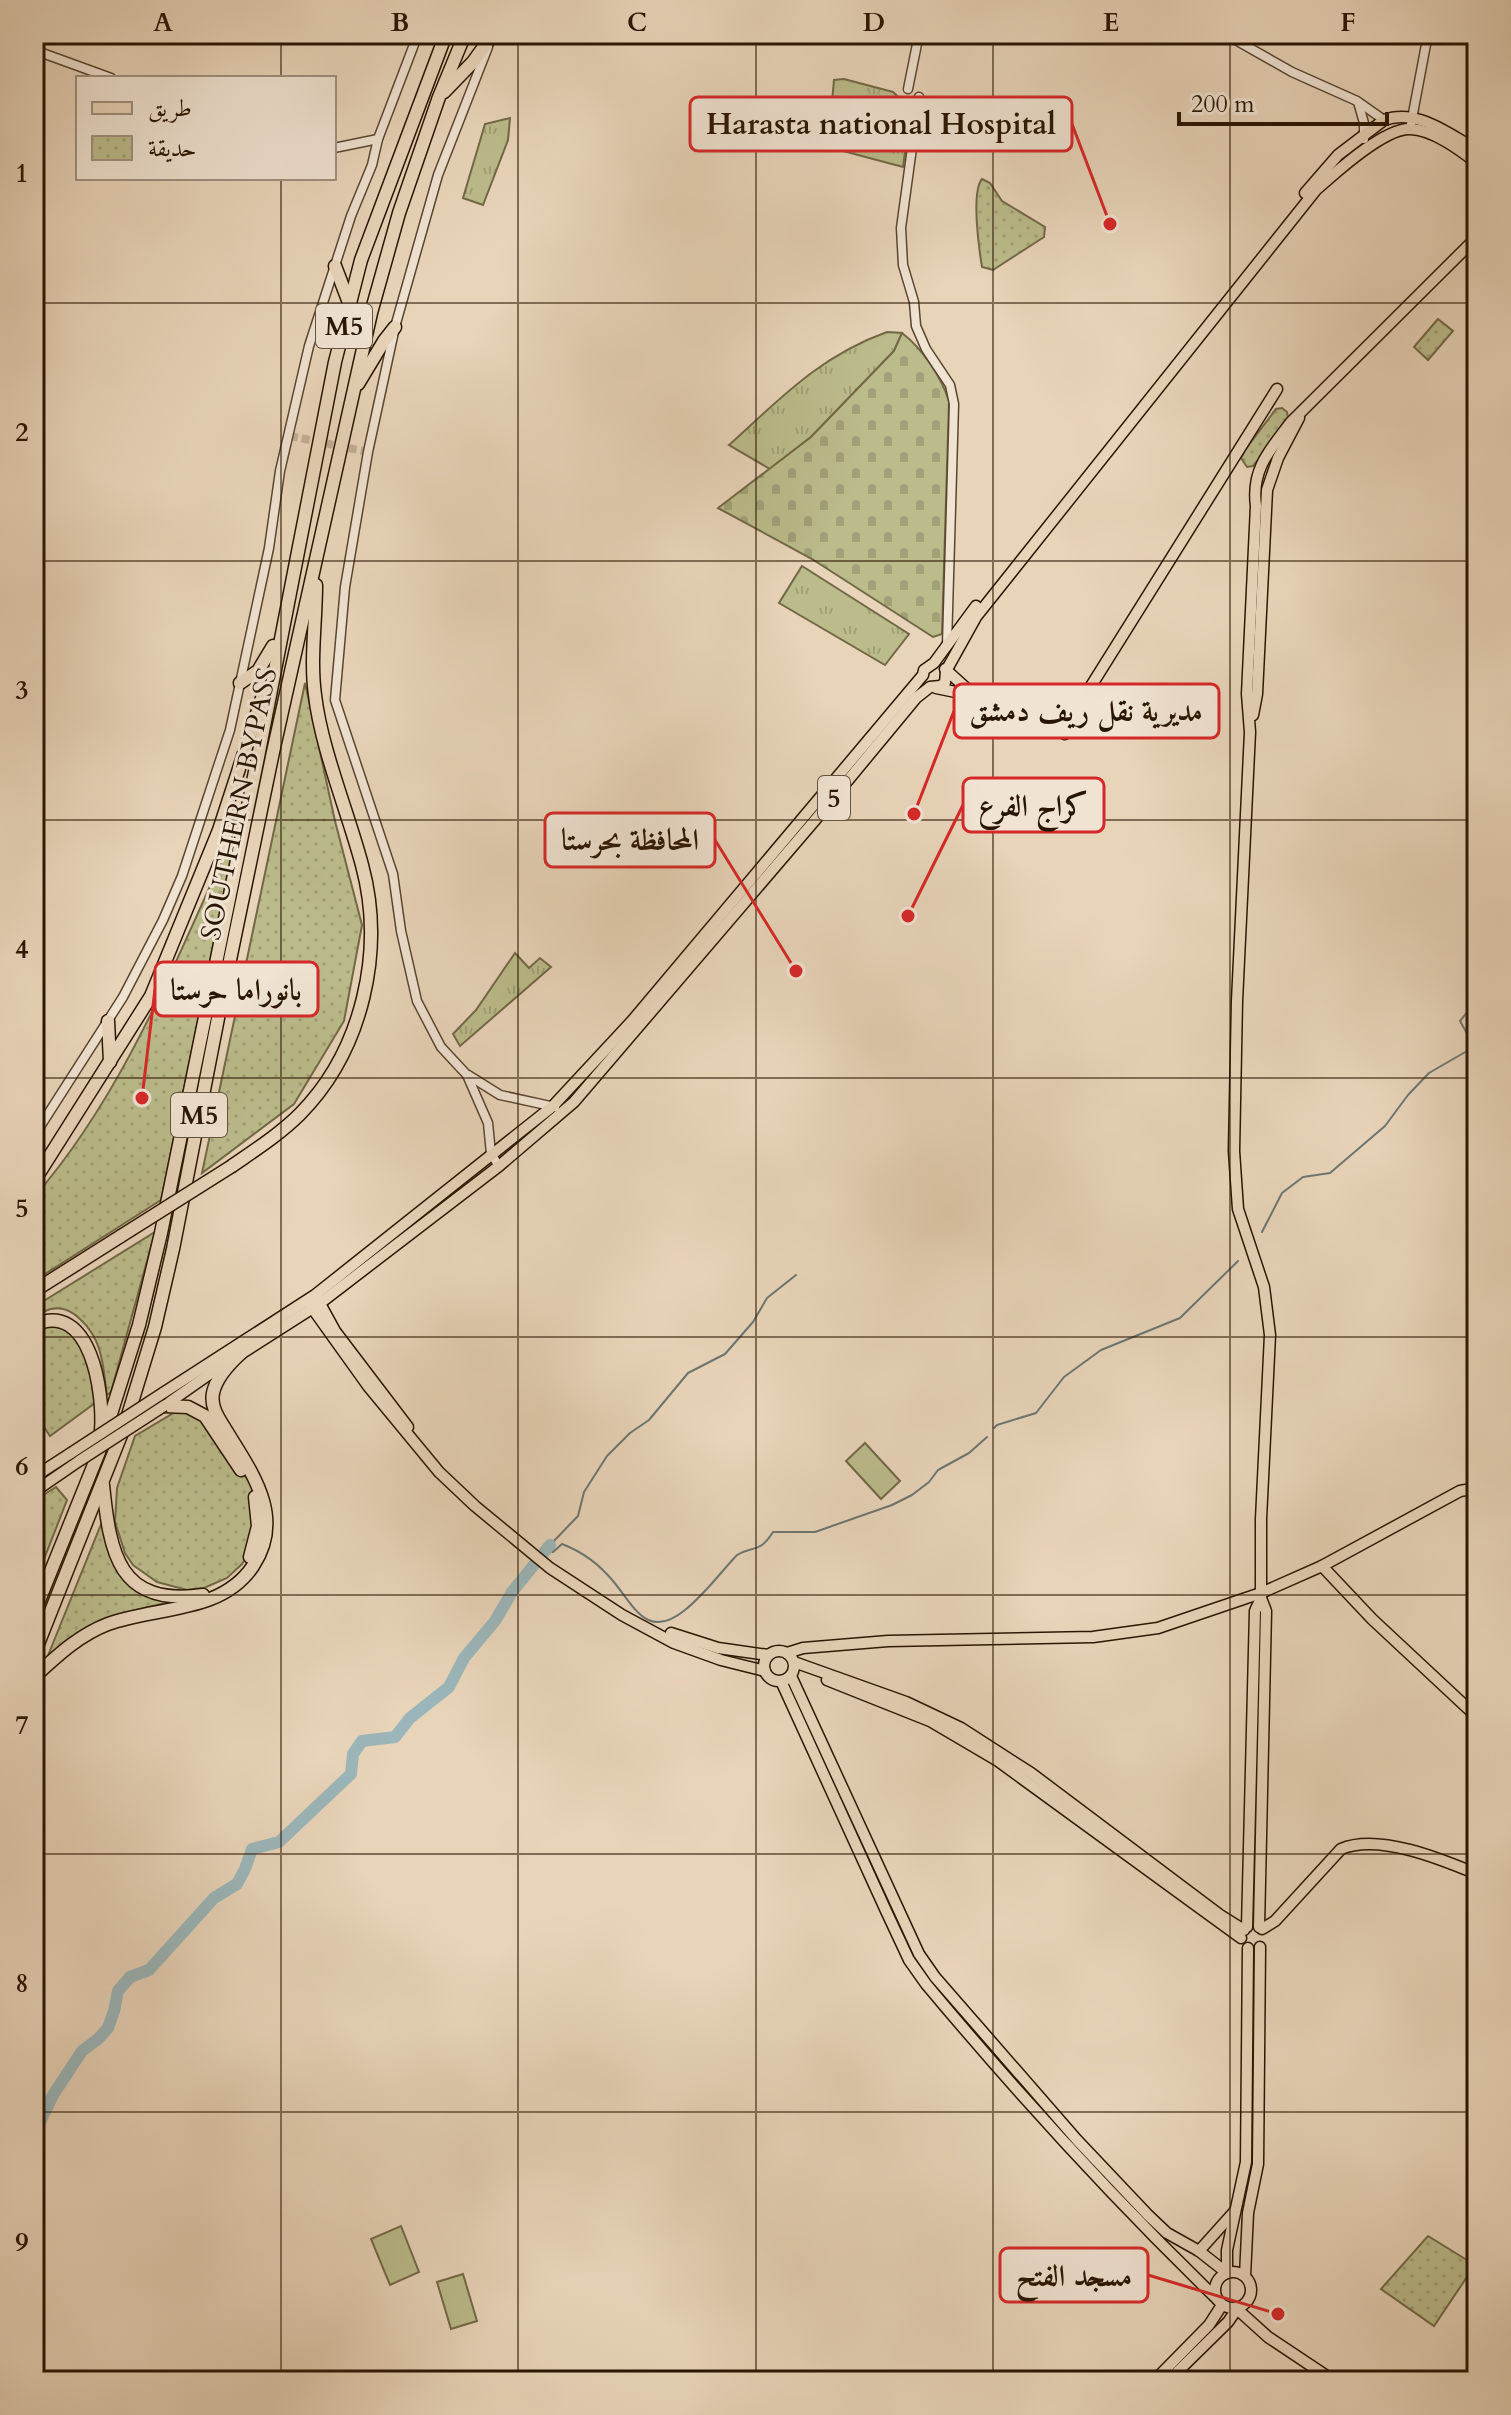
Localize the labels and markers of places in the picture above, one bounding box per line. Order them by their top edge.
callout: Harasta national Hospital [690,97,1072,151]
callout: مديرية نقل ريف دمشق [954,684,1219,738]
callout: كراج الفرع [963,778,1104,832]
callout: المحافظة بحرستا [545,813,715,867]
callout: بانوراما حرستا [155,962,318,1016]
callout: مسجد الفتح [1000,2248,1148,2302]

